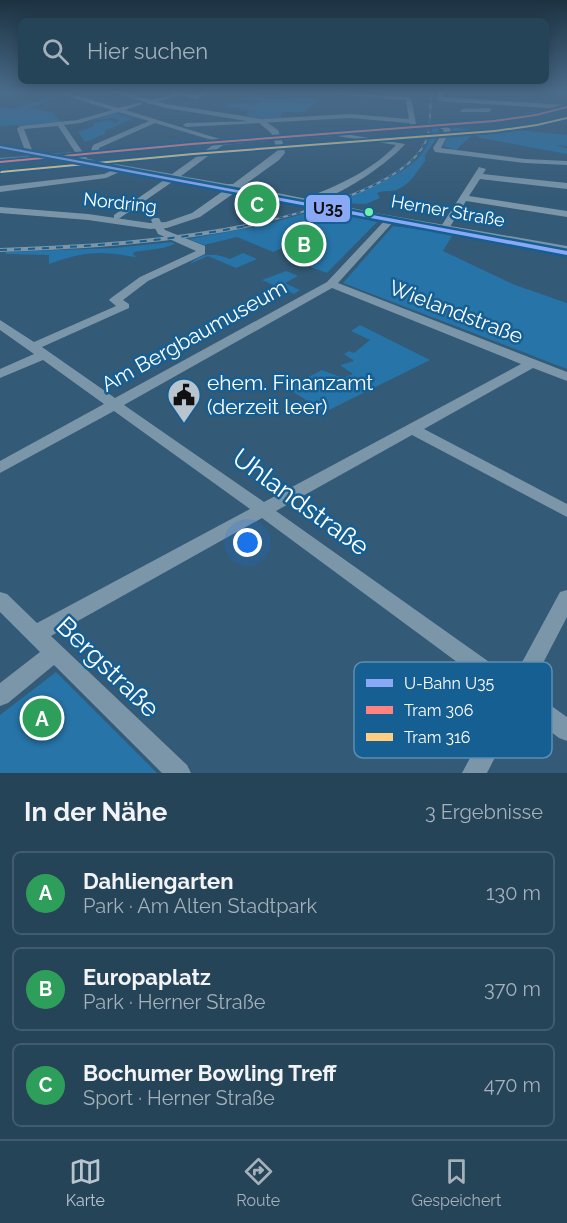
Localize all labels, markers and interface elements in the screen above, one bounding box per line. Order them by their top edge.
search box [18,18,549,84]
icon: search [39,35,72,68]
text: Hier suchen [87,38,208,64]
pin: C [238,182,276,226]
street label: Nordring [82,188,158,217]
street label: Herner Straße [390,190,507,231]
line badge: U35 [305,194,351,223]
text: U35 [313,199,343,218]
unlabelled marker [363,206,375,218]
pin: B [284,222,324,266]
street label: Am Bergbaumuseum [97,274,291,397]
street label: Wielandstraße [386,275,527,349]
place label: ehem. Finanzamt (derzeit leer) [207,370,373,419]
public building icon: ehem. Finanzamt (derzeit leer) [166,377,202,424]
street label: Uhlandstraße [227,442,375,562]
your location [233,528,262,557]
street label: Bergstraße [50,611,166,723]
legend [354,662,552,758]
text: U-Bahn U35 [404,674,495,693]
pin: A [22,696,62,740]
text: Tram 306 [404,701,473,720]
text: Tram 316 [404,728,470,747]
text: In der Nähe [24,797,167,827]
text: 3 Ergebnisse [425,800,543,824]
text: Dahliengarten [83,868,233,894]
text: A [39,881,52,905]
text: 130 m [486,881,541,905]
text: Park · Am Alten Stadtpark [83,894,317,918]
text: Europaplatz [83,964,211,990]
text: B [39,977,52,1001]
text: 370 m [484,977,541,1001]
text: Park · Herner Straße [83,990,266,1014]
text: Bochumer Bowling Treff [83,1060,337,1086]
text: C [39,1073,52,1097]
text: 470 m [484,1073,541,1097]
text: Sport · Herner Straße [83,1086,275,1110]
tab: Karte [66,1155,105,1210]
tab: Route [236,1155,280,1210]
tab: Gespeichert [411,1155,501,1210]

